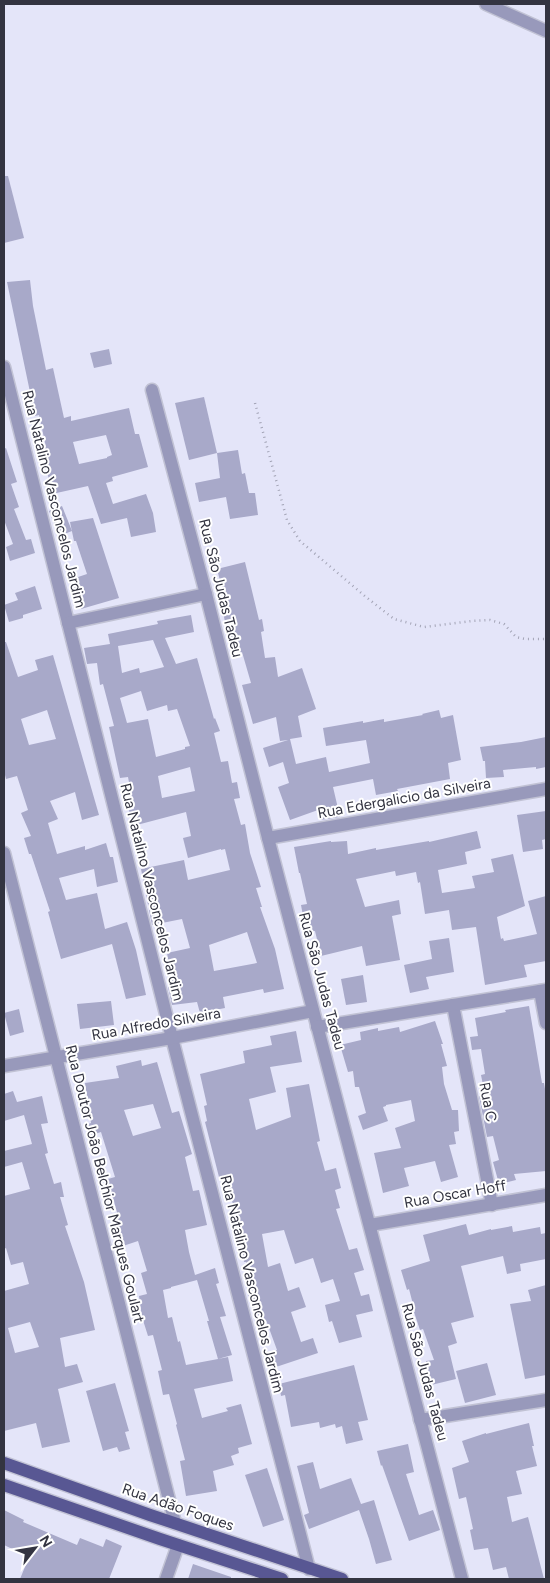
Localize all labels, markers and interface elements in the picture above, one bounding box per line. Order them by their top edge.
street label: Rua Natalino Vasconcelos Jardim [18,388,90,610]
street label: Rua São Judas Tadeu [195,517,247,659]
street label: Rua Edergalicio da Silveira [316,774,492,822]
street label: Rua Natalino Vasconcelos Jardim [116,781,188,1003]
street label: Rua São Judas Tadeu [295,910,349,1052]
street label: Rua Alfredo Silveira [90,1004,222,1044]
street label: Rua Doutor João Belchior Marques Goulart [62,1043,148,1325]
street label: Rua C [475,1081,501,1123]
street label: Rua Natalino Vasconcelos Jardim [216,1173,288,1395]
street label: Rua Oscar Hoff [403,1176,508,1212]
street label: Rua São Judas Tadeu [398,1301,452,1443]
street label: Rua Adão Foques [120,1479,236,1535]
north arrow [10,1523,60,1573]
text: N [36,1533,56,1551]

